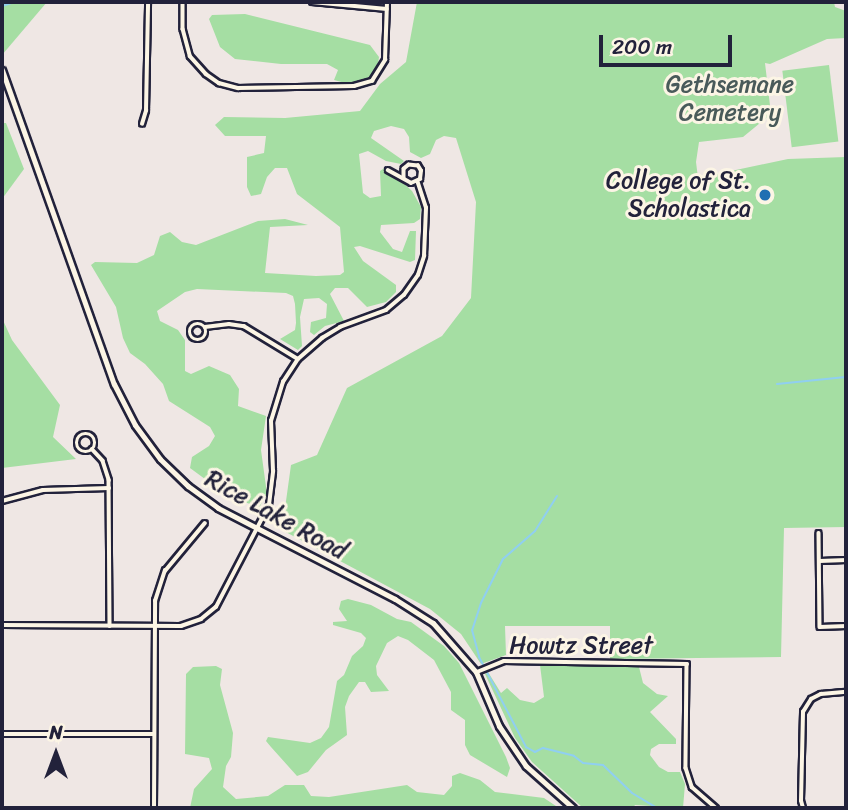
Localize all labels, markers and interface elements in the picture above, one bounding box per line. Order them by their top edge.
scale bar [603,21,736,65]
text: 200 m [612,28,672,66]
park label: Gethsemane Cemetery [666,71,794,127]
place label: College of St. Scholastica [606,167,751,223]
marker: College of St. Scholastica [757,187,773,203]
street label: Rice Lake Road [200,464,352,566]
street label: Howtz Street [509,632,653,660]
text: N [49,716,63,749]
north arrow [21,719,91,789]

